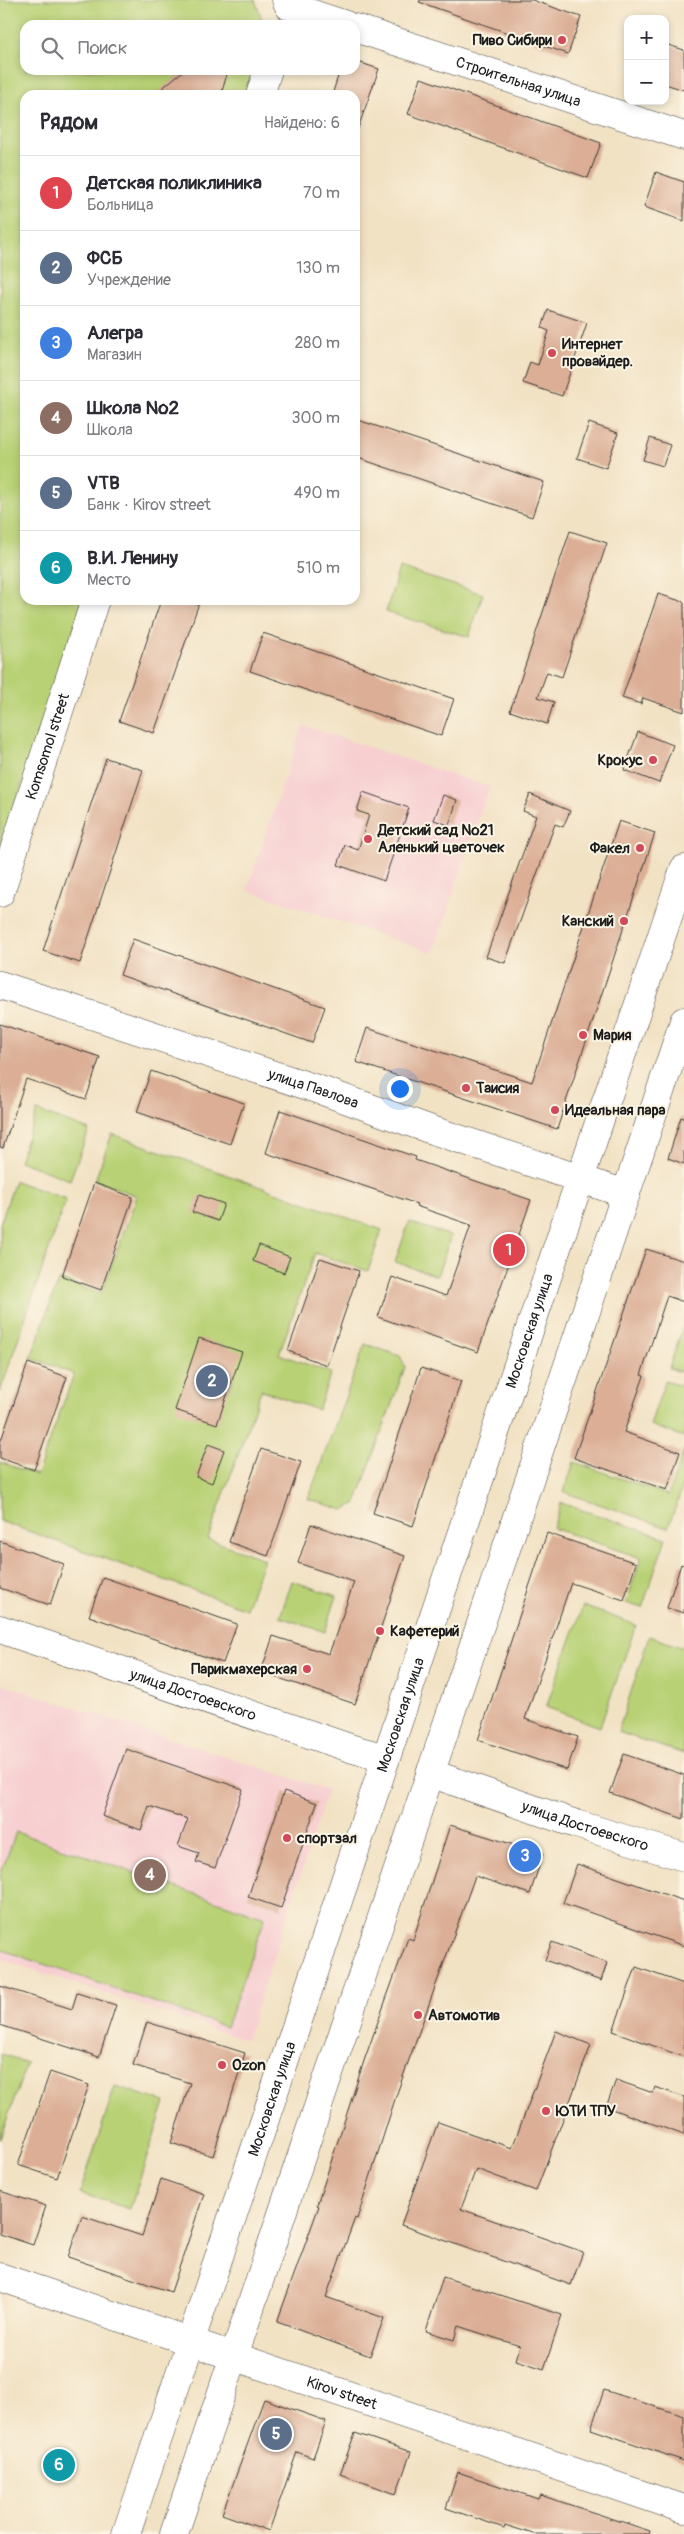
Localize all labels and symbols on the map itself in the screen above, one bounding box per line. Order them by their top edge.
place label: Пиво Сибири [473,31,552,50]
marker: Пиво Сибири [556,34,568,46]
street label: Строительная улица [453,52,583,111]
place label: Интернет провайдер. [562,335,633,371]
marker: Интернет провайдер. [546,347,558,359]
street label: Komsomol street [21,690,74,802]
place label: Крокус [597,751,643,770]
marker: Крокус [647,754,659,766]
place label: Детский сад №21 Аленький цветочек [377,821,505,857]
marker: Детский сад №21 Аленький цветочек [362,833,374,845]
place label: Факел [589,839,630,858]
marker: Факел [634,842,646,854]
place label: Канский [562,912,614,931]
marker: Канский [618,915,630,927]
place label: Мария [593,1026,632,1045]
marker: Мария [577,1029,589,1041]
street label: улица Павлова [265,1064,361,1113]
your location [387,1076,413,1102]
place label: Таисия [475,1079,519,1098]
marker: Таисия [460,1082,472,1094]
place label: Идеальная пара [565,1101,666,1120]
marker: Идеальная пара [549,1104,561,1116]
pin: 1 [493,1231,525,1269]
street label: Московская улица [501,1271,557,1391]
pin: 2 [196,1362,228,1400]
place label: Кафетерий [390,1622,459,1641]
marker: Кафетерий [374,1625,386,1637]
street label: Московская улица [373,1655,429,1775]
place label: Парикмахерская [191,1660,297,1679]
marker: Парикмахерская [301,1663,313,1675]
street label: улица Достоевского [127,1664,259,1725]
street label: улица Достоевского [518,1796,651,1855]
place label: спортзал [296,1829,357,1848]
marker: спортзал [281,1832,293,1844]
pin: 3 [509,1837,541,1875]
pin: 4 [134,1856,166,1894]
place label: Автомотив [428,2006,500,2025]
marker: Автомотив [412,2009,424,2021]
street label: Московская улица [244,2039,300,2159]
place label: Ozon [232,2056,266,2075]
marker: Ozon [216,2059,228,2071]
place label: ЮТИ ТПУ [555,2102,616,2121]
marker: ЮТИ ТПУ [540,2105,552,2117]
street label: Kirov street [304,2372,381,2414]
pin: 5 [260,2415,292,2453]
pin: 6 [43,2446,75,2484]

